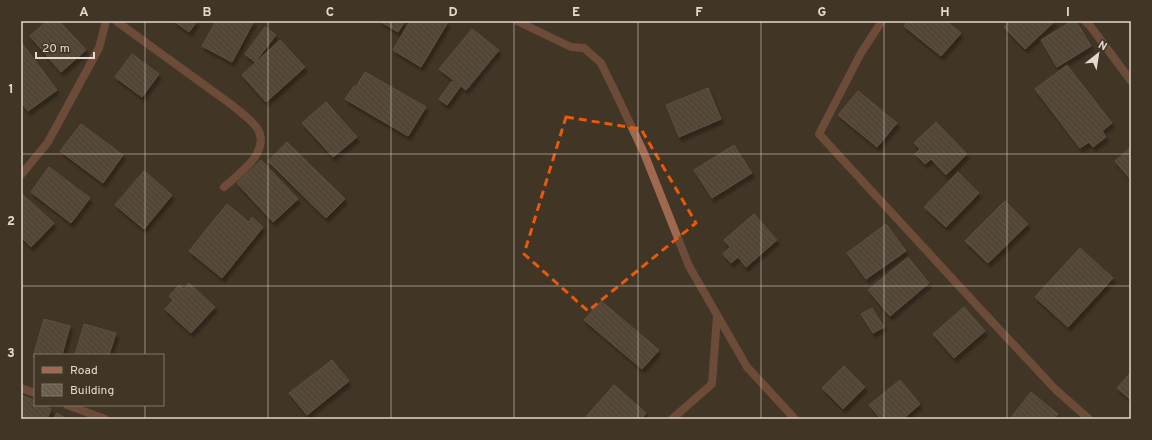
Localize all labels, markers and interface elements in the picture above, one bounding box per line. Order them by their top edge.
text: A [79,5,89,21]
text: B [203,5,212,21]
text: C [326,5,334,21]
text: D [448,5,458,21]
text: E [572,5,580,21]
text: F [695,5,703,21]
text: G [818,5,827,21]
text: H [940,5,950,21]
text: I [1066,5,1070,21]
scale bar [36,34,94,60]
north arrow [1078,34,1118,74]
text: N [1096,38,1109,54]
text: 20 m [42,41,70,57]
text: 1 [8,82,14,98]
text: 2 [7,214,15,230]
text: 3 [7,346,15,362]
legend [34,354,164,406]
text: Road [70,363,98,379]
text: Building [70,383,114,399]

